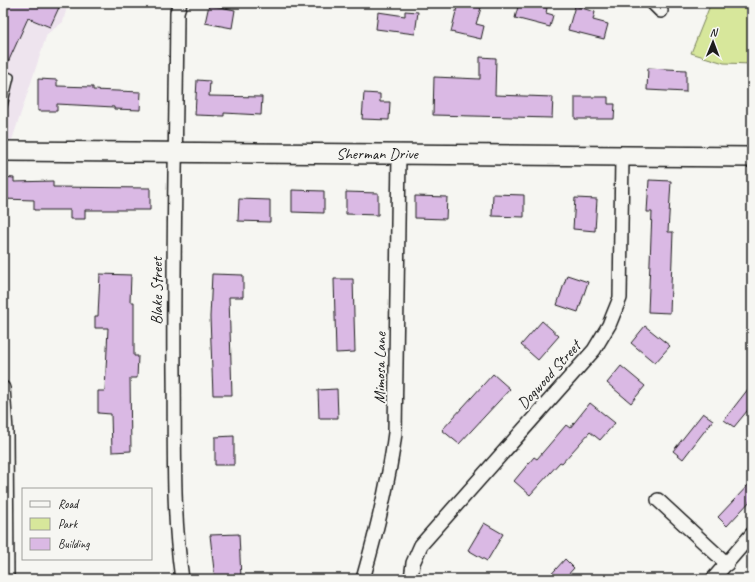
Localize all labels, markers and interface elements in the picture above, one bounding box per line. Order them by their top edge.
north arrow [693,22,733,62]
text: N [710,25,719,39]
street label: Sherman Drive [336,144,420,164]
street label: Blake Street [147,255,167,325]
street label: Mimosa Lane [369,330,391,404]
street label: Dogwood Street [513,335,587,413]
legend [22,488,152,560]
text: Road [58,496,80,512]
text: Park [58,516,79,532]
text: Building [58,536,90,552]

